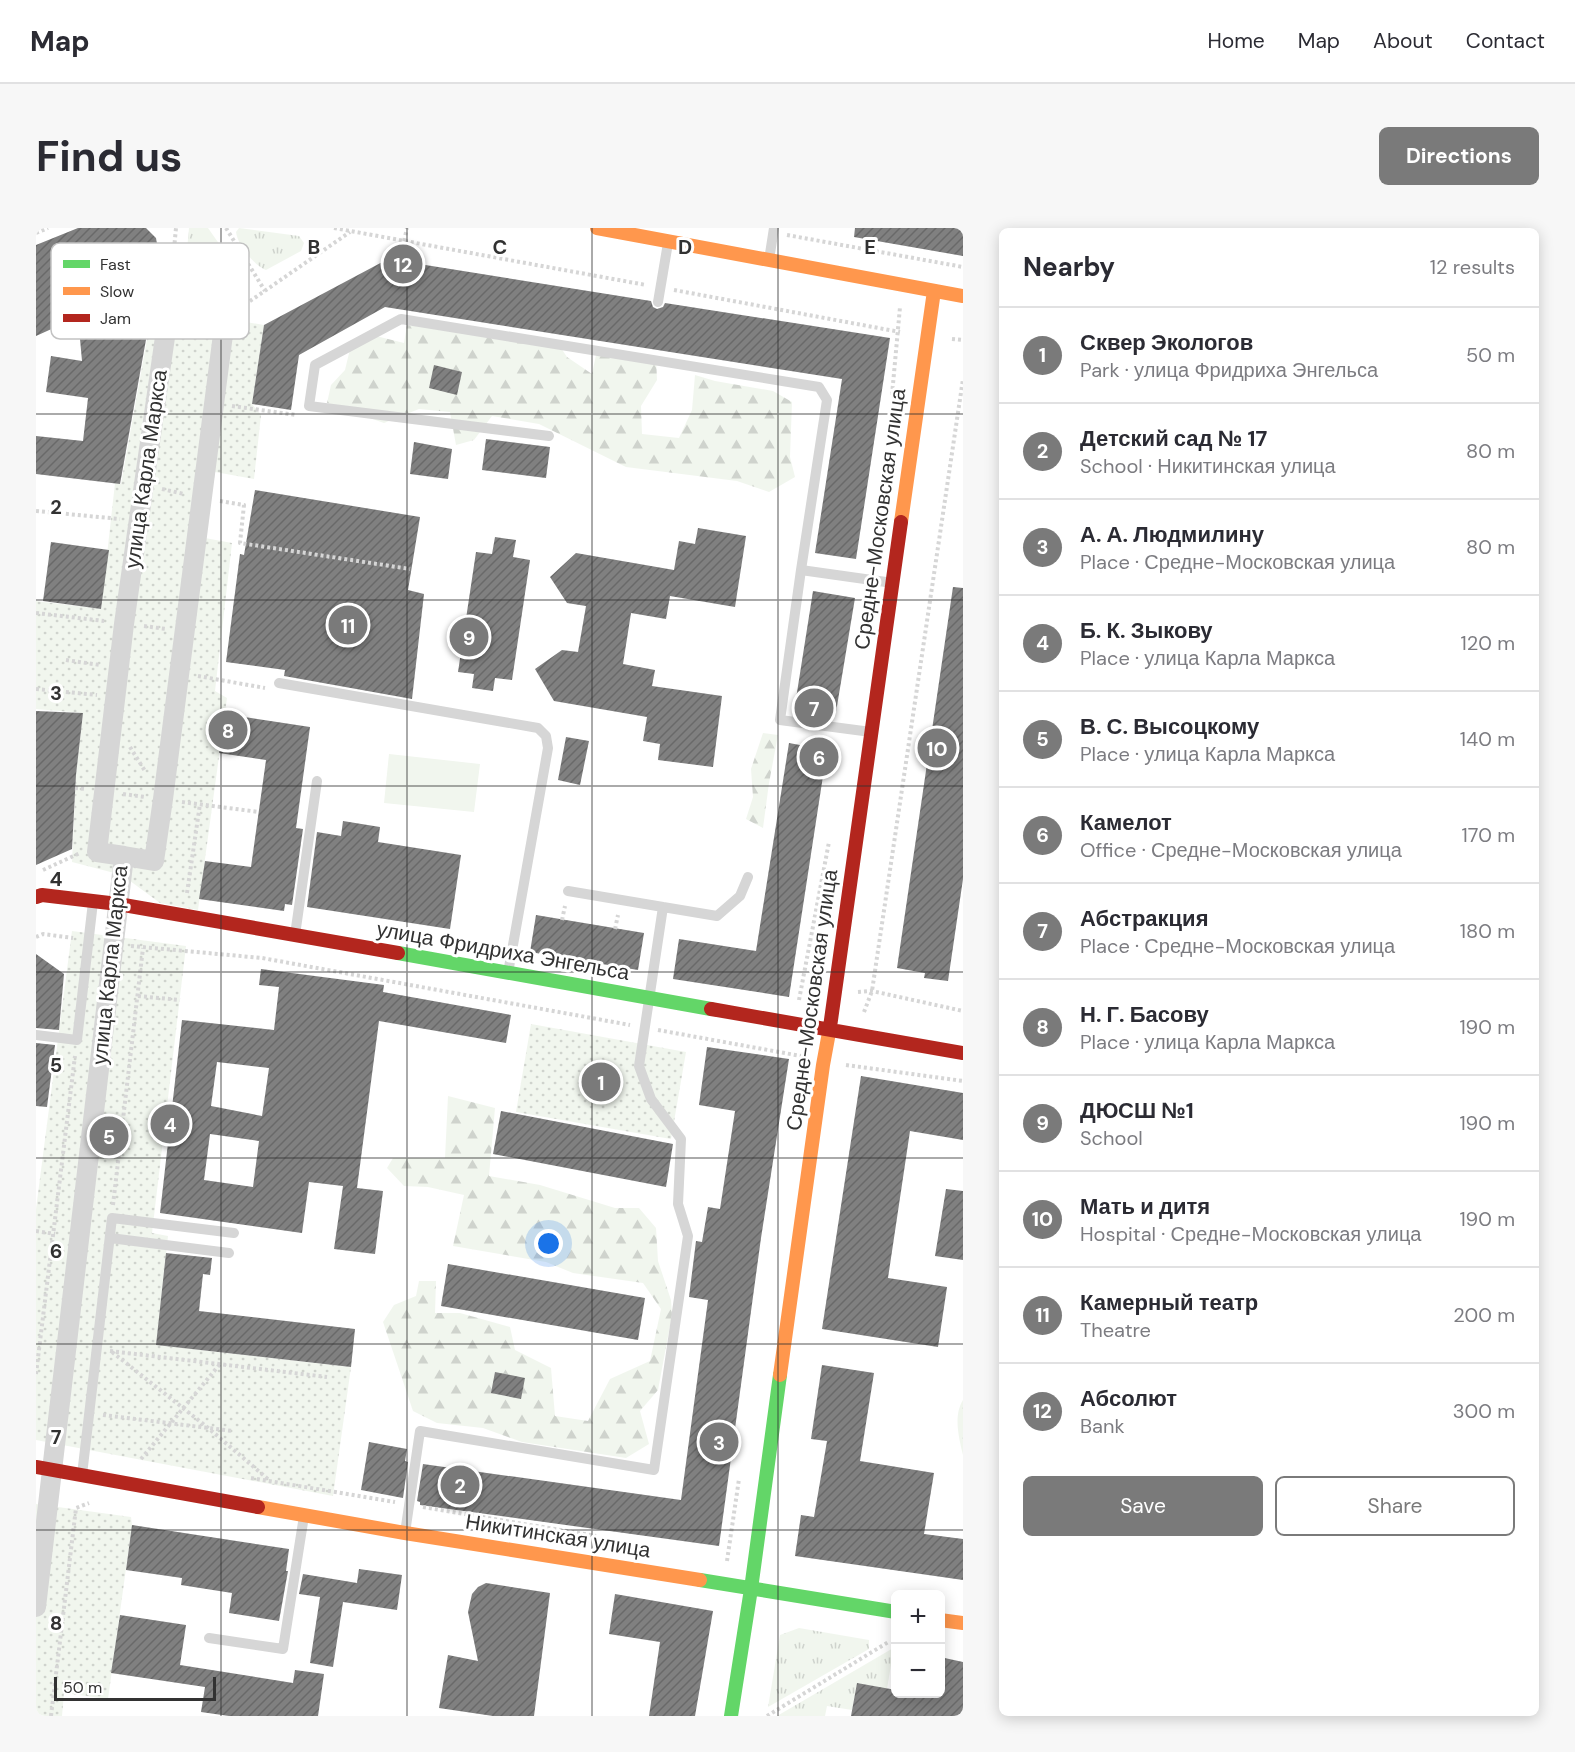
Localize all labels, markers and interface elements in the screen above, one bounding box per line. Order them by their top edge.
text: Map [30,23,90,60]
text: Home [1207,27,1265,55]
text: Map [1298,27,1340,55]
text: About [1373,27,1433,55]
text: Contact [1466,27,1545,55]
button: Directions [1379,127,1539,185]
text: Find us [36,129,182,184]
text: B [308,234,320,260]
text: C [493,234,507,260]
text: D [678,234,692,260]
text: E [864,234,876,260]
pin: 12 [384,242,422,286]
legend [51,243,249,339]
text: Nearby [1023,250,1115,284]
text: Fast [100,254,131,275]
text: 12 results [1430,254,1515,280]
text: Slow [100,281,134,302]
text: Jam [100,308,131,329]
text: Сквер Экологов [1080,328,1253,357]
text: 1 [1039,342,1046,368]
text: 50 m [1466,342,1515,368]
text: Park · улица Фридриха Энгельса [1080,357,1378,383]
street label: улица Карла Маркса [118,368,174,570]
street label: Средне-Московская улица [848,386,912,651]
text: Детский сад № 17 [1080,424,1267,453]
text: 2 [1037,438,1048,464]
text: 80 m [1466,438,1515,464]
text: School · Никитинская улица [1080,453,1336,479]
text: 2 [50,494,62,520]
text: А. А. Людмилину [1080,520,1264,549]
text: 3 [1036,534,1049,560]
text: 80 m [1466,534,1515,560]
text: Place · Средне-Московская улица [1080,549,1395,575]
pin: 11 [328,602,368,648]
pin: 9 [450,614,488,660]
text: Б. К. Зыкову [1080,616,1213,645]
text: 4 [1036,630,1049,656]
text: 120 m [1461,630,1515,656]
text: Place · улица Карла Маркса [1080,645,1335,671]
text: 3 [50,680,62,706]
pin: 7 [794,686,834,730]
pin: 8 [208,708,248,752]
text: В. С. Высоцкому [1080,712,1259,741]
pin: 10 [918,726,956,770]
text: 5 [1036,726,1049,752]
text: 140 m [1460,726,1515,752]
pin: 6 [800,734,838,780]
text: Place · улица Карла Маркса [1080,741,1335,767]
text: Камелот [1080,808,1172,837]
text: 6 [1036,822,1049,848]
text: 170 m [1462,822,1515,848]
text: Office · Средне-Московская улица [1080,837,1402,863]
street label: улица Карла Маркса [86,864,134,1066]
text: 4 [50,866,63,892]
street label: Средне-Московская улица [780,867,844,1132]
text: Абстракция [1080,904,1208,933]
street label: улица Фридриха Энгельса [374,915,632,987]
text: 7 [1037,918,1048,944]
text: 180 m [1460,918,1515,944]
text: Place · Средне-Московская улица [1080,933,1395,959]
text: Н. Г. Басову [1080,1000,1209,1029]
text: 8 [1036,1014,1049,1040]
text: 190 m [1459,1014,1515,1040]
text: Place · улица Карла Маркса [1080,1029,1335,1055]
text: 5 [50,1052,62,1078]
pin: 1 [582,1060,620,1104]
text: ДЮСШ №1 [1080,1096,1194,1125]
pin: 4 [150,1102,190,1146]
text: 9 [1036,1110,1049,1136]
text: 190 m [1459,1110,1515,1136]
pin: 5 [90,1114,128,1158]
text: School [1080,1125,1143,1151]
text: Мать и дитя [1080,1192,1210,1221]
text: 10 [1032,1206,1053,1232]
text: 190 m [1459,1206,1515,1232]
text: Hospital · Средне-Московская улица [1080,1221,1421,1247]
your location [534,1229,563,1258]
text: 6 [50,1238,62,1264]
text: Камерный театр [1080,1288,1258,1317]
text: 11 [1035,1302,1050,1328]
text: 200 m [1453,1302,1515,1328]
text: Theatre [1080,1317,1151,1343]
text: Абсолют [1080,1384,1177,1413]
text: 12 [1033,1398,1052,1424]
text: 300 m [1453,1398,1515,1424]
text: Bank [1080,1413,1125,1439]
pin: 3 [700,1420,738,1464]
text: 7 [51,1424,62,1450]
pin: 2 [440,1462,480,1508]
button: Save [1023,1476,1263,1536]
button: Share [1275,1476,1515,1536]
street label: Никитинская улица [463,1508,653,1565]
map controls [891,1590,945,1698]
button: + [891,1590,945,1644]
text: 8 [50,1610,62,1636]
button: − [891,1644,945,1698]
scale bar [54,1674,216,1702]
text: 50 m [63,1677,102,1698]

